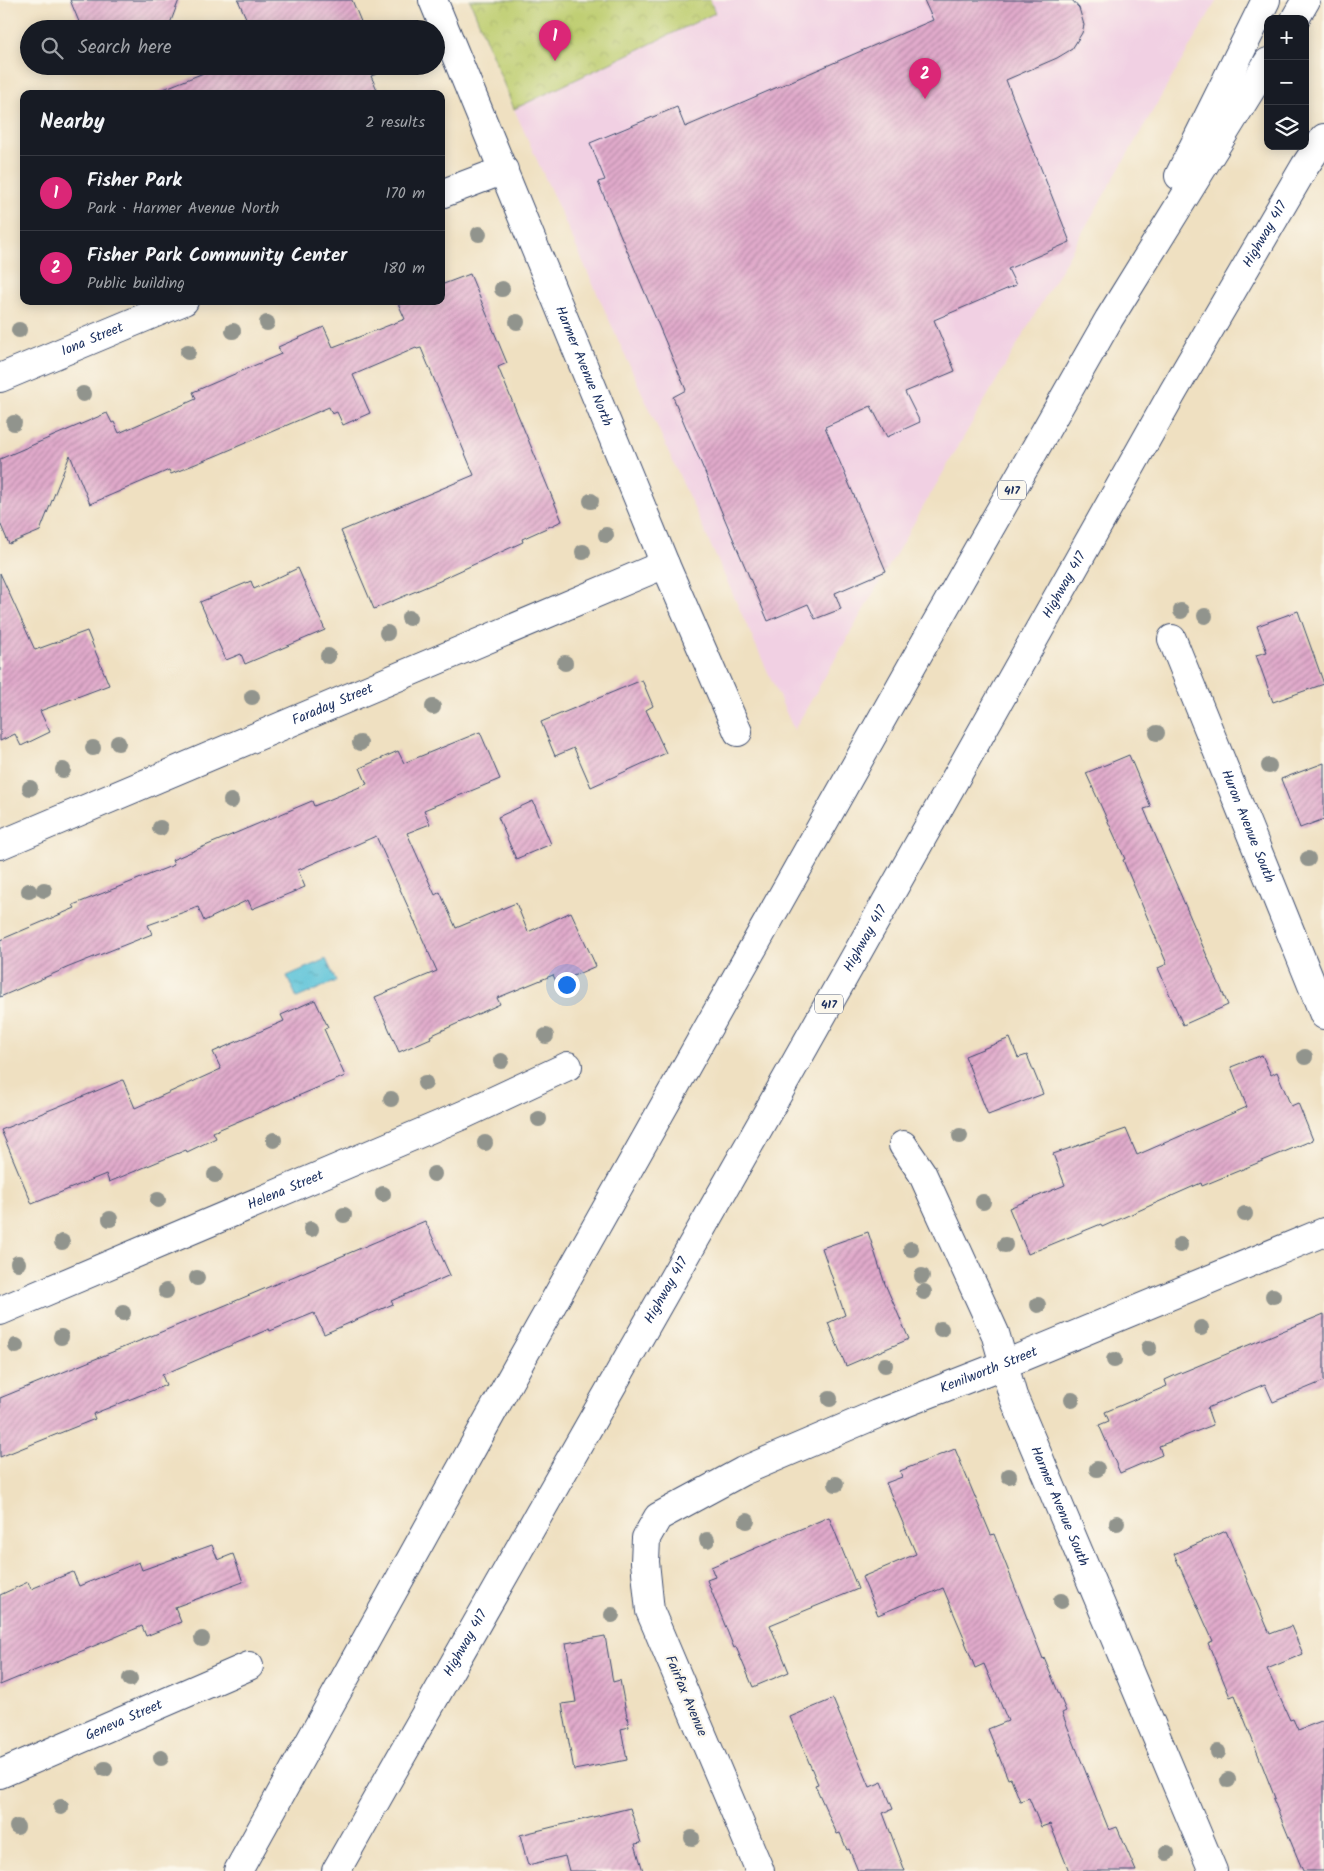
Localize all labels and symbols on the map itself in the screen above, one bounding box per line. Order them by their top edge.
pin: 1 [539,20,571,61]
pin: 2 [909,58,941,99]
street label: Highway 417 [1237,197,1293,272]
street label: Harmer Avenue North [549,303,618,430]
street label: Iona Street [58,316,127,362]
road number: 417 [998,480,1026,500]
street label: Highway 417 [1037,547,1092,622]
street label: Faraday Street [288,677,377,731]
street label: Huron Avenue South [1215,766,1280,886]
street label: Highway 417 [838,901,893,976]
your location [554,972,580,998]
road number: 417 [815,994,843,1014]
street label: Helena Street [244,1164,327,1216]
street label: Highway 417 [638,1252,694,1328]
street label: Kenilworth Street [937,1341,1041,1399]
street label: Harmer Avenue South [1024,1443,1095,1570]
street label: Highway 417 [438,1605,494,1681]
street label: Fairfax Avenue [659,1652,713,1741]
street label: Geneva Street [82,1694,167,1747]

